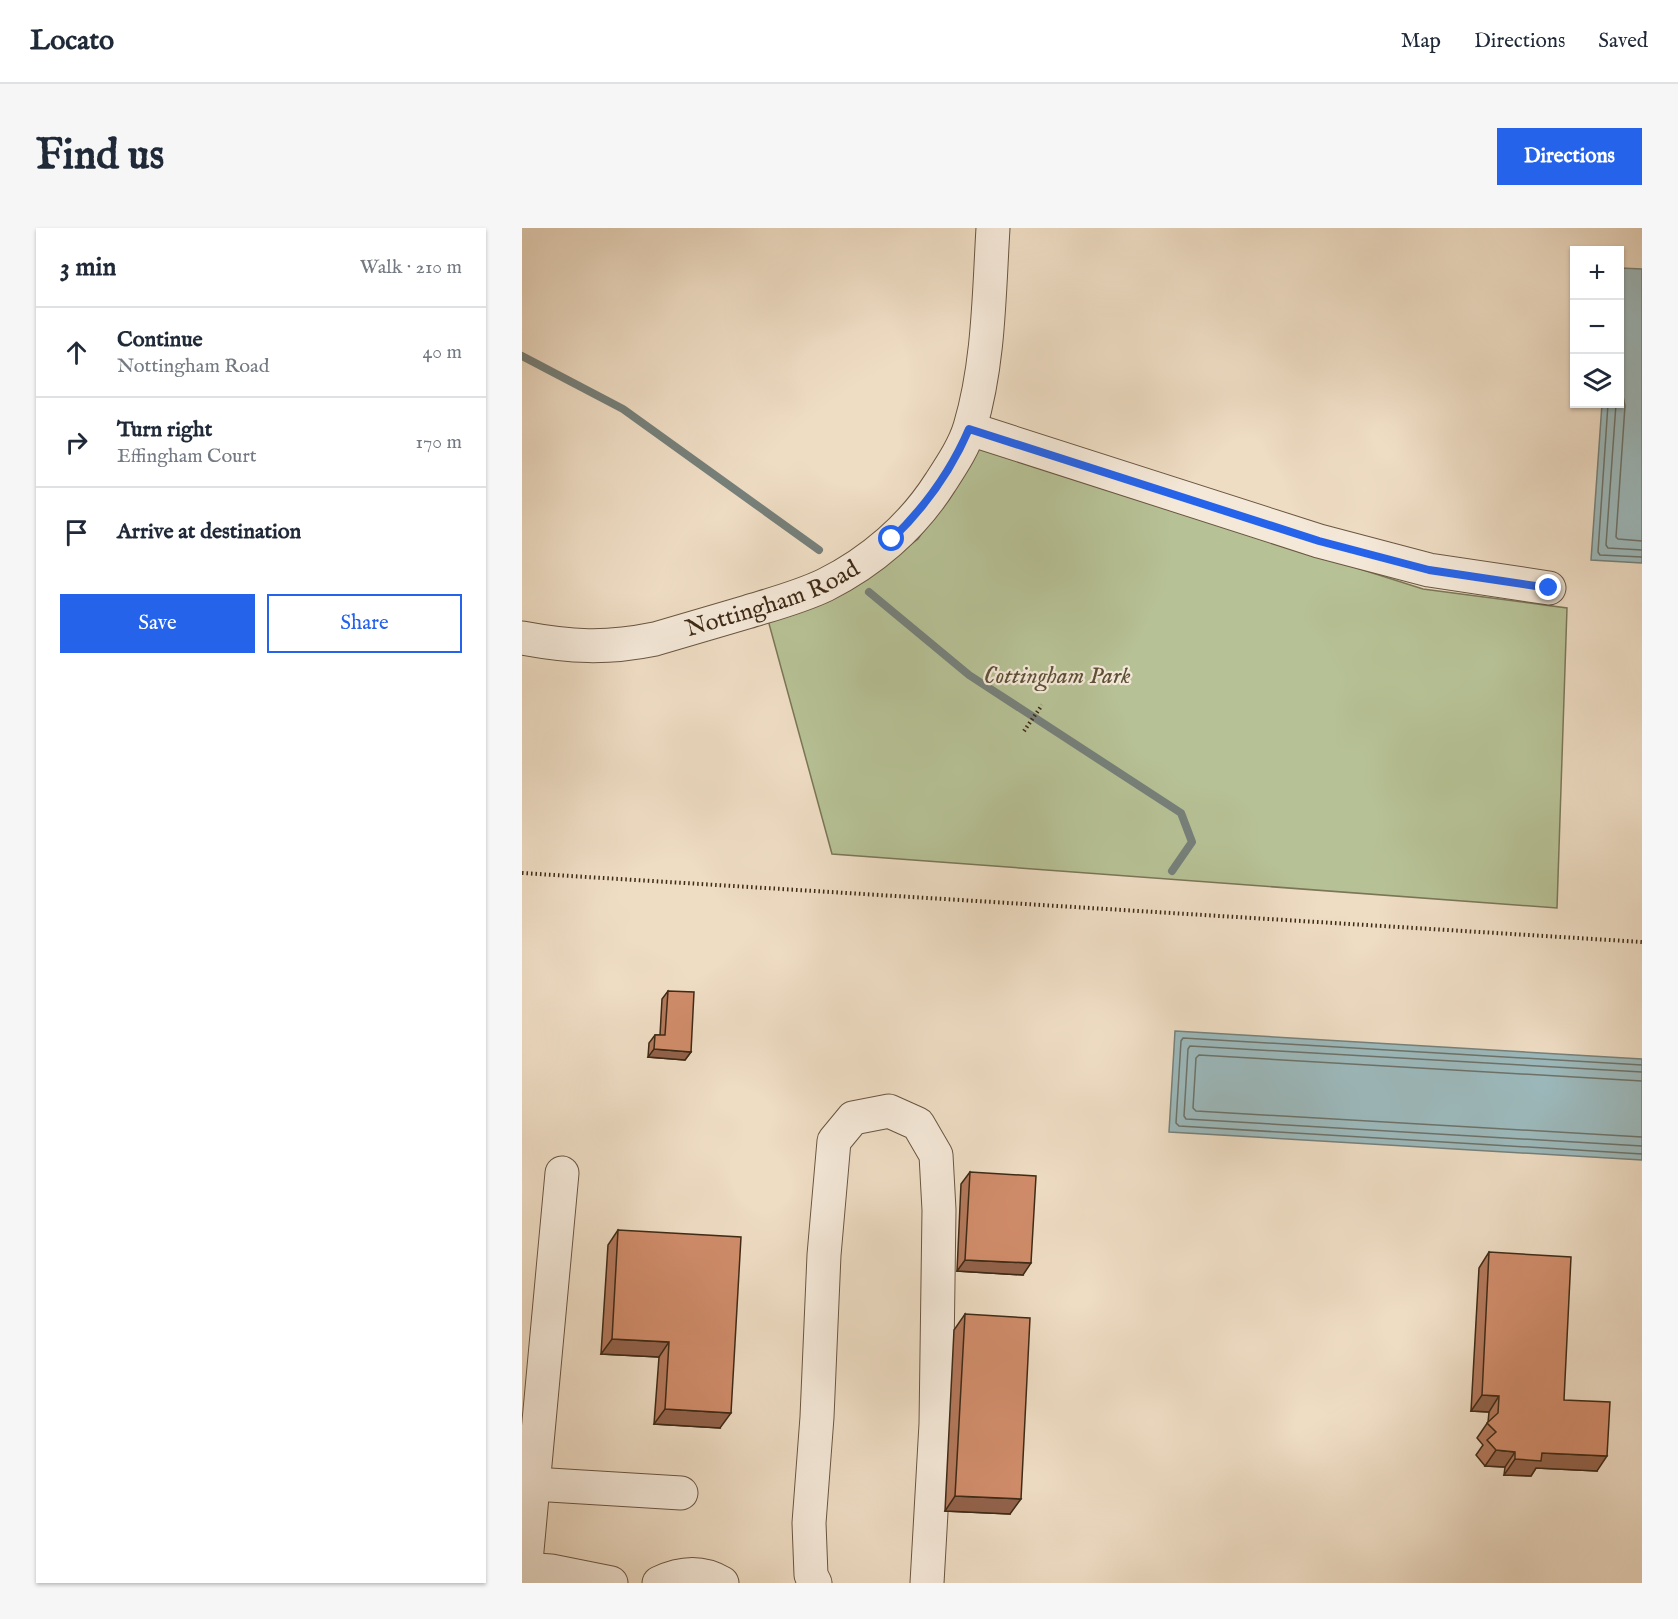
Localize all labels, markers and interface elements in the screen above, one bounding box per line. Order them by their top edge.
text: Locato [30,24,114,59]
text: Map [1401,28,1441,55]
text: Directions [1474,28,1565,55]
text: Saved [1598,28,1648,55]
button: Directions [1497,128,1642,185]
text: Find us [36,130,164,183]
map controls [1570,246,1624,408]
button: + [1570,246,1624,300]
text: 3 min [60,251,116,284]
text: Walk · 210 m [360,255,462,280]
button: − [1570,300,1624,354]
text: Continue [117,326,203,354]
icon: ahead [60,336,93,369]
text: 40 m [423,340,462,365]
text: Nottingham Road [117,354,269,379]
button: layers [1570,354,1624,408]
text: Turn right [117,416,212,444]
icon: right [60,426,93,459]
text: 170 m [416,430,462,455]
text: Effingham Court [117,444,257,469]
icon: arrive [60,516,93,549]
text: Arrive at destination [117,518,301,546]
route start [878,525,904,551]
street label: Nottingham Road [682,553,866,645]
route end [1535,574,1561,600]
button: Save [60,594,255,653]
button: Share [267,594,462,653]
park label: Cottingham Park [983,661,1131,692]

